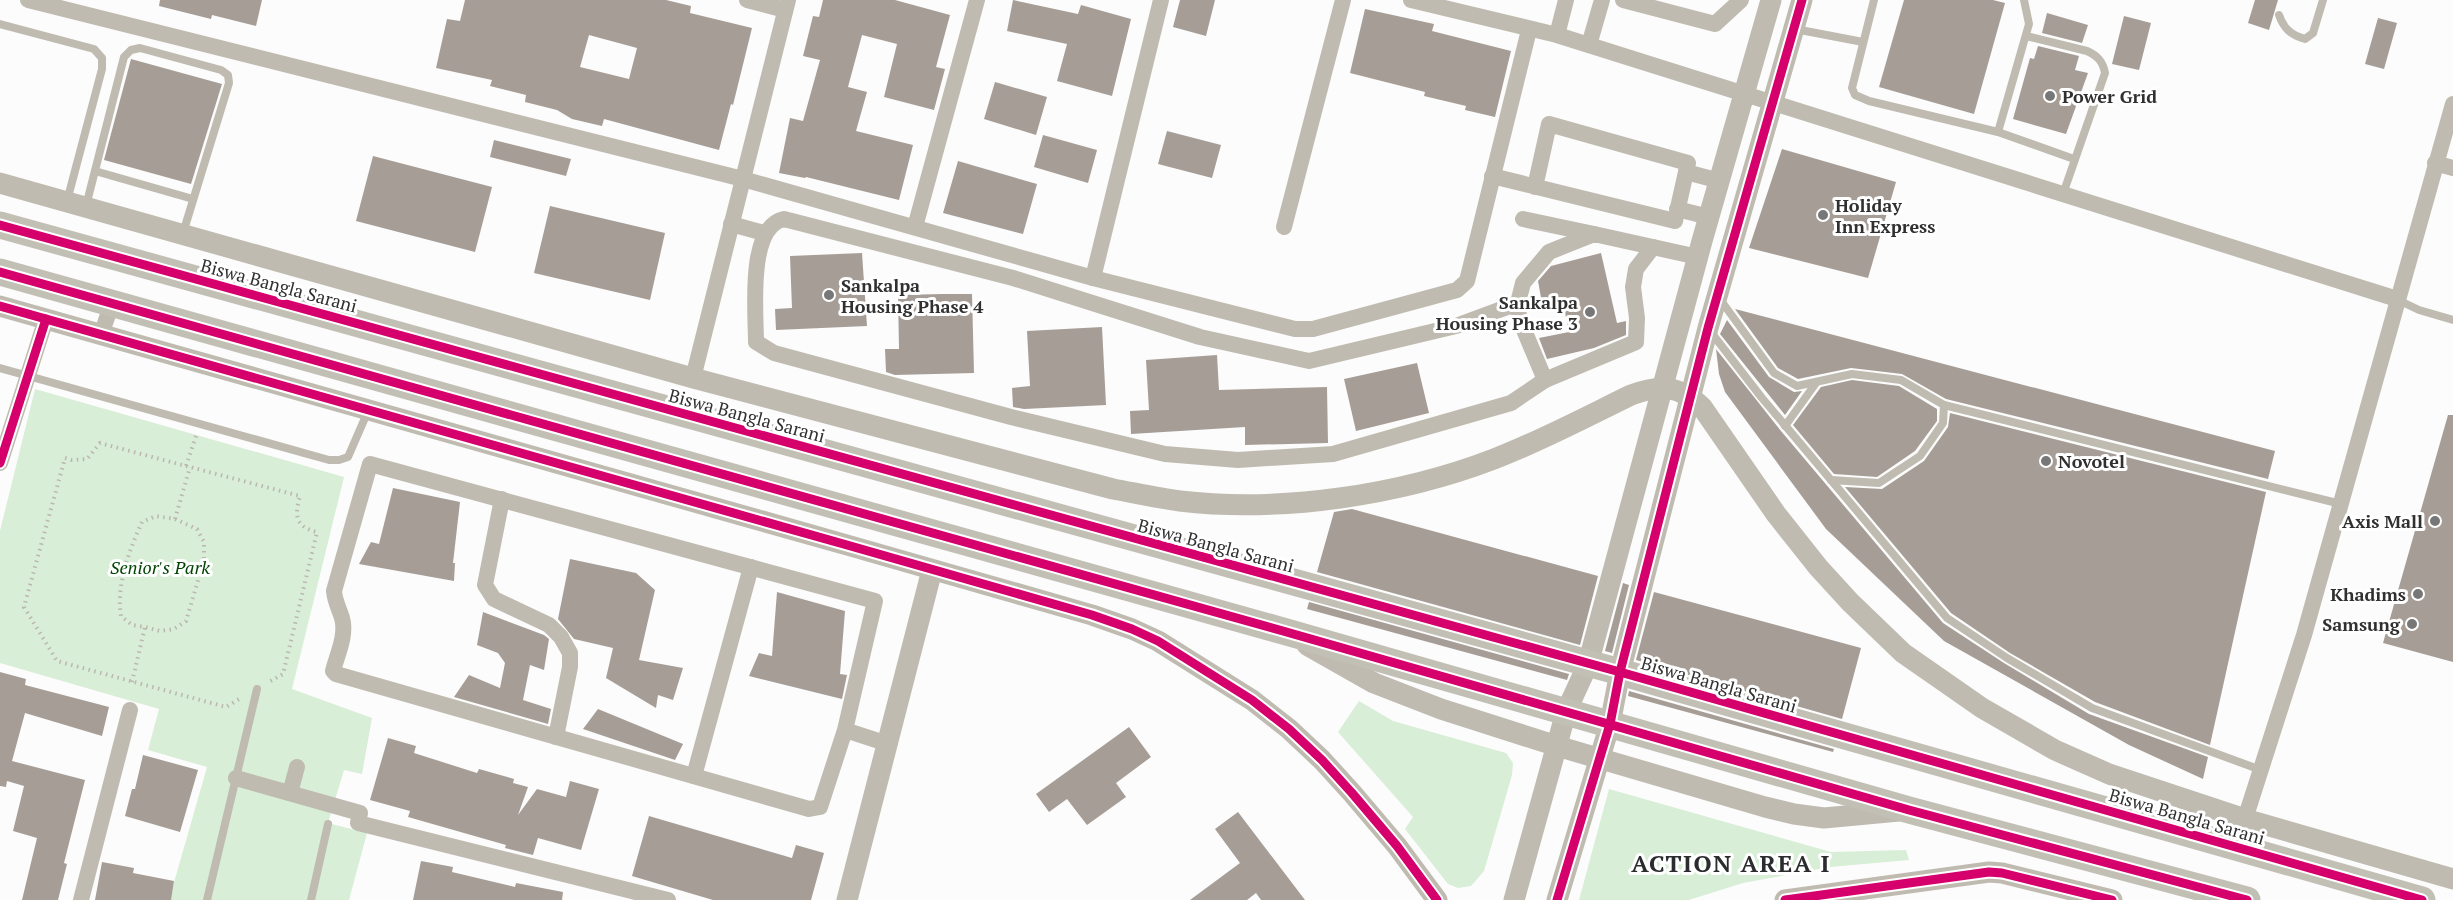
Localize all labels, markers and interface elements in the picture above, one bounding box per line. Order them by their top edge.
place label: Power Grid [2062,84,2157,108]
marker: Power Grid [2043,89,2057,103]
place label: Holiday Inn Express [1835,193,1935,238]
marker: Holiday Inn Express [1816,208,1830,222]
street label: Biswa Bangla Sarani [198,253,360,317]
place label: Sankalpa Housing Phase 4 [841,273,984,318]
marker: Sankalpa Housing Phase 4 [822,288,836,302]
place label: Sankalpa Housing Phase 3 [1436,290,1578,335]
marker: Sankalpa Housing Phase 3 [1583,305,1597,319]
street label: Biswa Bangla Sarani [666,383,828,447]
place label: Novotel [2058,449,2125,473]
marker: Novotel [2039,454,2053,468]
place label: Axis Mall [2342,509,2423,533]
street label: Biswa Bangla Sarani [1135,513,1297,577]
marker: Axis Mall [2428,514,2442,528]
park label: Senior's Park [110,555,210,579]
place label: Khadims [2330,582,2406,606]
marker: Khadims [2411,587,2425,601]
place label: Samsung [2322,612,2401,636]
marker: Samsung [2405,617,2419,631]
street label: Biswa Bangla Sarani [1638,650,1800,718]
street label: Biswa Bangla Sarani [2106,782,2268,850]
district label: ACTION AREA I [1631,847,1831,879]

